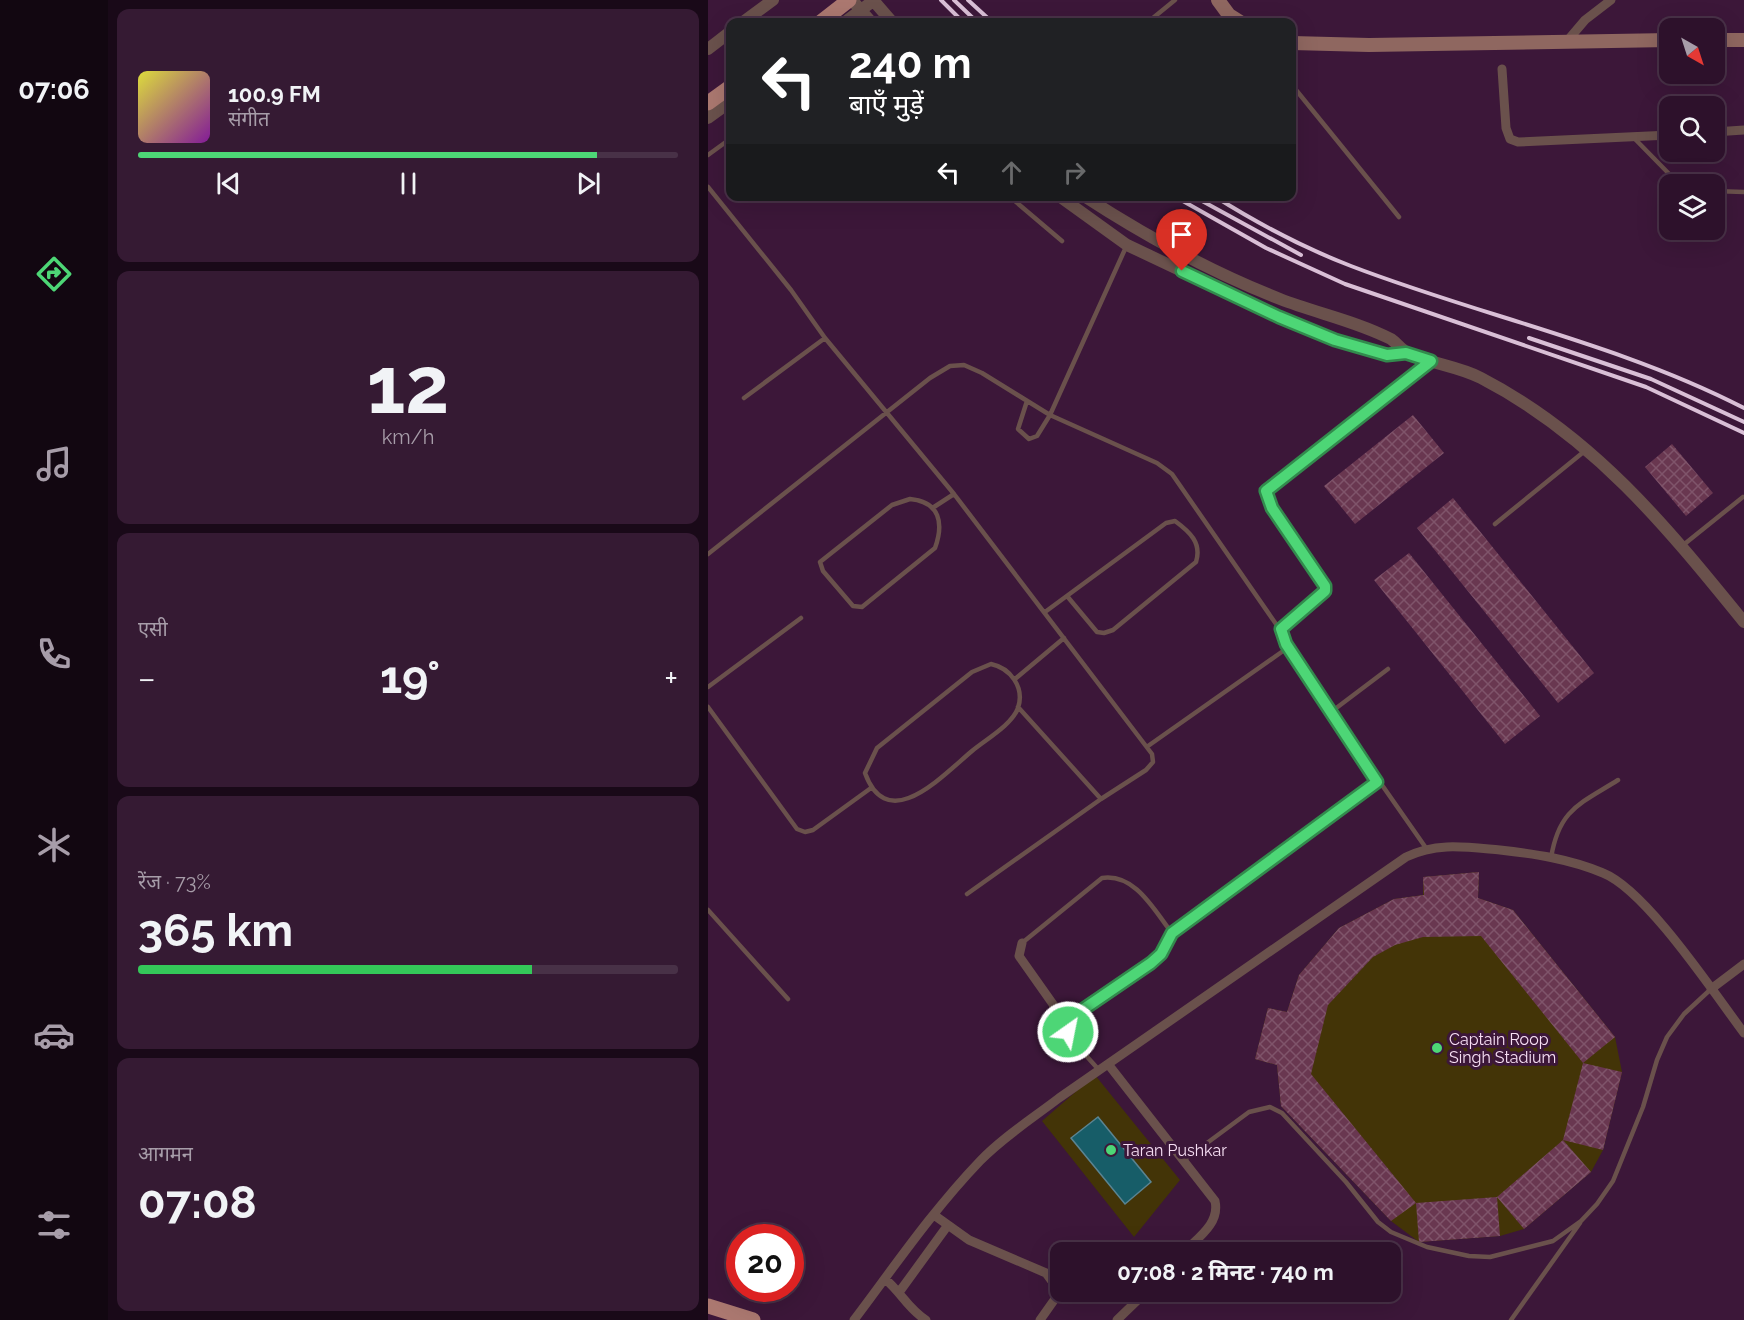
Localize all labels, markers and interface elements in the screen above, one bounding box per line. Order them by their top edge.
north arrow [1659,18,1725,84]
map controls [1659,18,1725,240]
text: 240 m [849,39,972,88]
icon: left [750,42,828,120]
text: 07:06 [18,74,90,105]
text: 100.9 FM [228,81,321,107]
text: बाएँ मुड़ें [849,89,924,120]
button: search [1659,96,1725,162]
text: संगीत [228,107,269,131]
icon: left [932,156,965,189]
icon: ahead [995,156,1028,189]
icon: right [1058,156,1091,189]
icon: previous [212,167,245,200]
icon: pause [392,167,425,200]
icon: next [572,167,605,200]
button: layers [1659,174,1725,240]
pin [1156,209,1207,271]
icon: arrive [1165,218,1198,251]
icon: directions [33,253,75,295]
text: 12 [367,340,449,431]
text: km/h [382,425,434,449]
icon: music [33,443,75,485]
text: एसी [138,617,168,641]
icon: phone [33,633,75,675]
text: 19° [380,651,440,704]
text: − [138,659,156,698]
text: + [664,659,678,698]
icon: climate [33,824,75,866]
text: रेंज · 73% [138,870,211,894]
text: 365 km [138,904,293,957]
position arrow [1036,1000,1100,1064]
icon: car [33,1014,75,1056]
place label: Captain Roop Singh Stadium [1449,1030,1556,1067]
marker: Captain Roop Singh Stadium [1430,1041,1444,1055]
place label: Taran Pushkar [1123,1141,1227,1160]
text: आगमन [138,1142,193,1166]
marker: Taran Pushkar [1104,1143,1118,1157]
text: 07:08 [138,1176,257,1229]
icon: filters [33,1204,75,1246]
speed limit sign: 20 [726,1224,804,1302]
text: 07:08 · 2 मिनट · 740 m [1117,1259,1334,1285]

